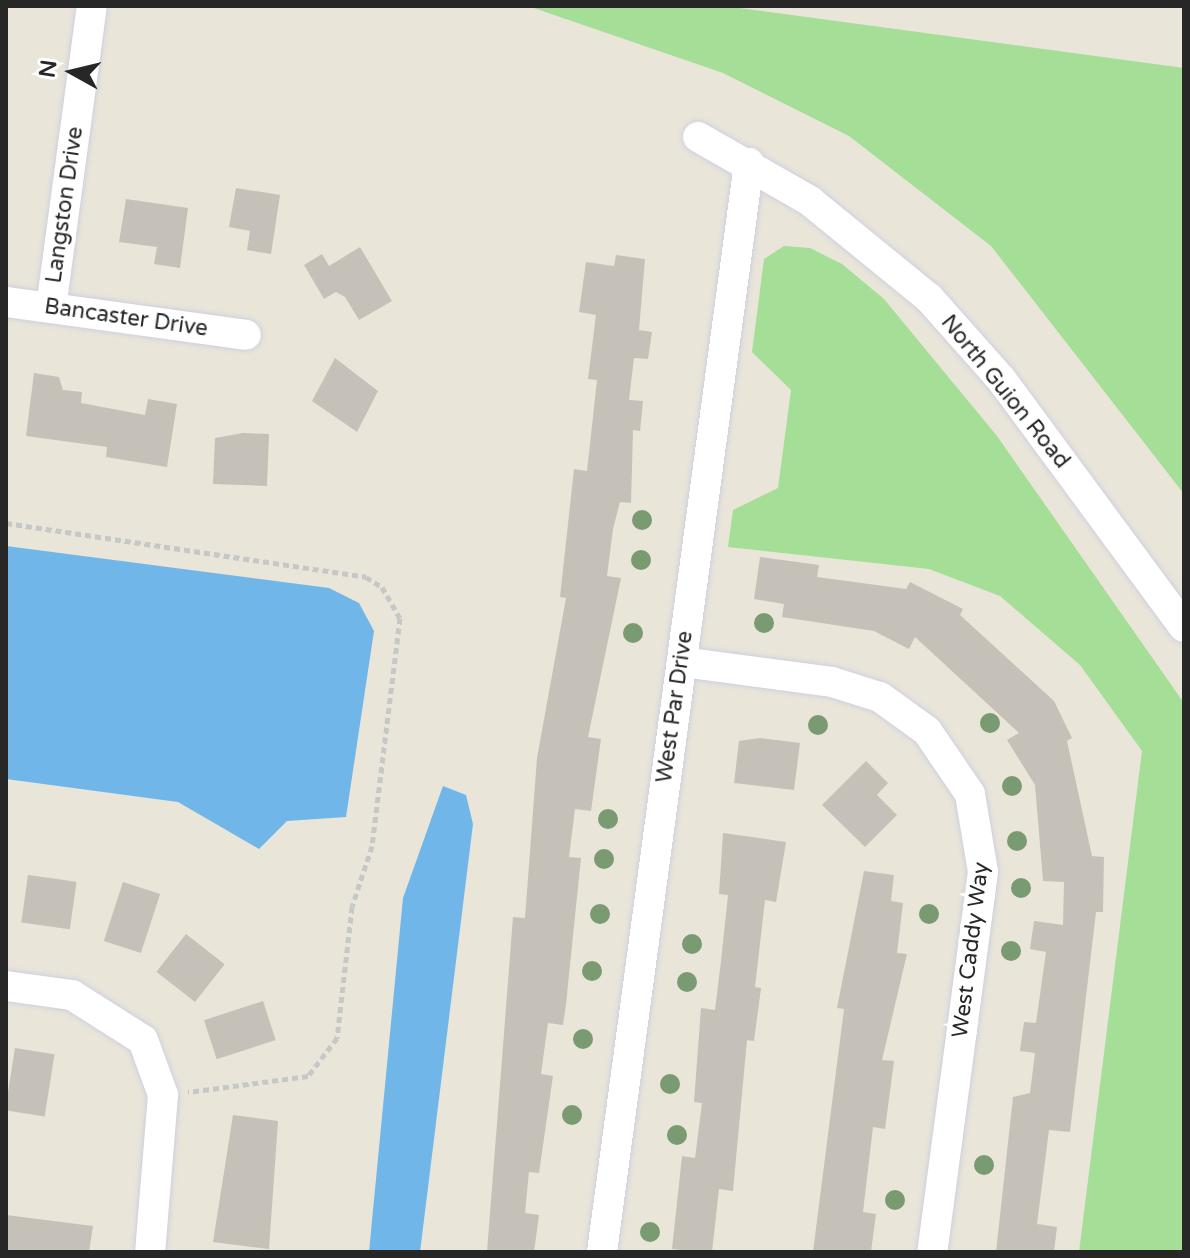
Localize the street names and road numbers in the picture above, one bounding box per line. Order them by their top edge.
street label: Langston Drive [41,125,89,285]
street label: Bancaster Drive [43,293,209,343]
street label: North Guion Road [935,310,1075,474]
street label: West Par Drive [651,629,699,785]
street label: West Caddy Way [947,861,995,1039]

